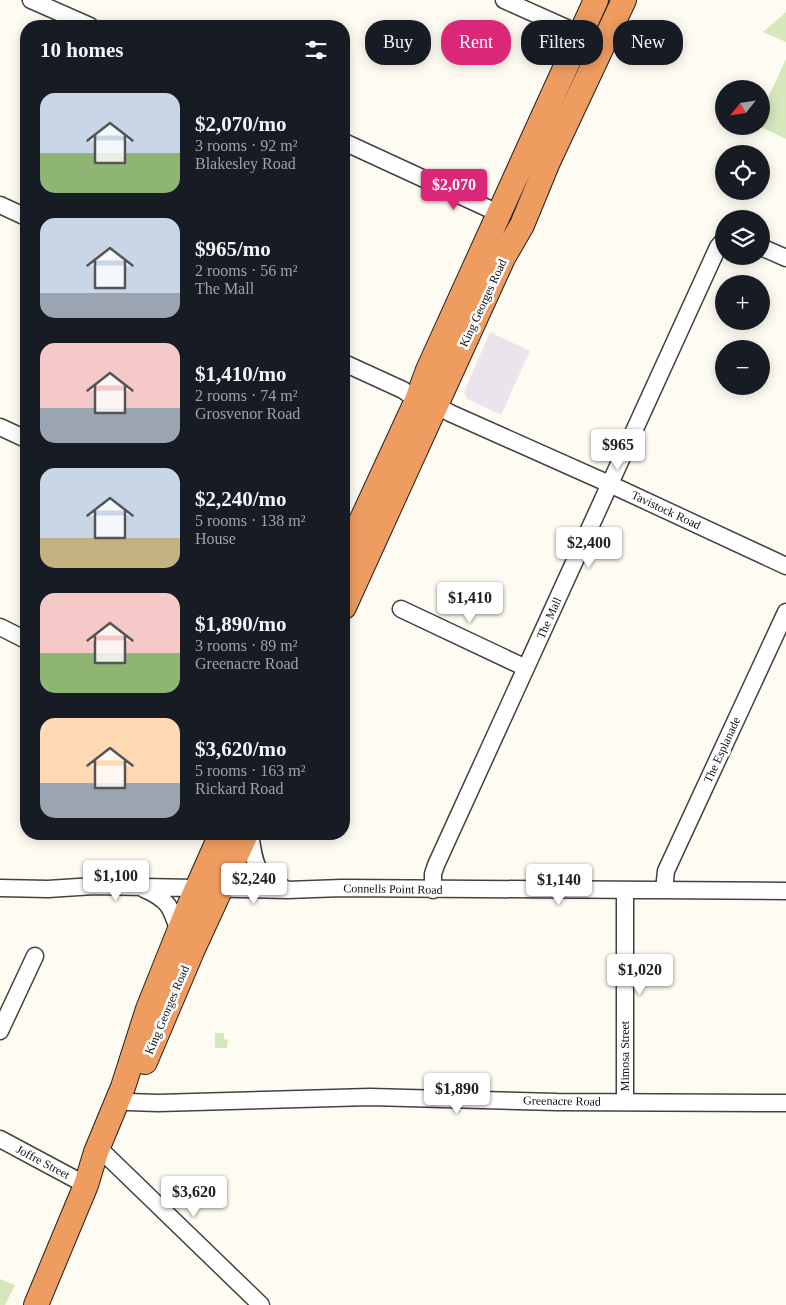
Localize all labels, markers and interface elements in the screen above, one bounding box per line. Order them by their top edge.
chip: Buy [365,20,431,65]
chip: Rent [441,20,511,65]
chip: Filters [521,20,603,65]
chip: New [613,20,683,65]
icon: filters [302,36,330,64]
text: 10 homes [40,38,123,62]
north arrow [715,80,770,135]
map controls [715,80,770,395]
text: $2,070/mo [195,112,287,136]
icon: home [80,113,140,173]
text: 3 rooms · 92 m² [195,137,298,154]
button: locate [715,145,770,200]
text: Blakesley Road [195,155,296,172]
pin: $2,070 [413,168,495,211]
text: $2,070 [432,176,476,193]
button: layers [715,210,770,265]
text: $965/mo [195,237,271,261]
icon: home [80,238,140,298]
street label: King Georges Road [457,257,509,349]
text: 2 rooms · 56 m² [195,262,298,279]
button: + [715,275,770,330]
text: The Mall [195,280,254,297]
button: − [715,340,770,395]
text: $1,410/mo [195,362,287,386]
icon: home [80,363,140,423]
text: 2 rooms · 74 m² [195,387,298,404]
text: Grosvenor Road [195,405,300,422]
pin: $965 [588,428,648,471]
text: $965 [602,436,634,453]
text: $2,240/mo [195,487,287,511]
icon: home [80,488,140,548]
street label: Tavistock Road [629,488,703,532]
text: 5 rooms · 138 m² [195,512,306,529]
pin: $2,400 [548,526,630,569]
text: House [195,530,236,547]
text: $2,400 [567,534,611,551]
pin: $1,410 [429,582,511,624]
text: $1,410 [448,589,492,606]
street label: The Mall [534,594,565,641]
text: $1,890/mo [195,612,287,636]
icon: home [80,613,140,673]
text: 3 rooms · 89 m² [195,637,298,654]
text: Greenacre Road [195,655,299,672]
street label: The Esplanade [701,715,743,785]
text: $3,620/mo [195,737,287,761]
icon: home [80,738,140,798]
text: 5 rooms · 163 m² [195,762,306,779]
text: Rickard Road [195,780,283,797]
pin: $1,100 [75,860,157,902]
pin: $2,240 [213,862,295,905]
pin: $1,140 [518,864,600,906]
text: $1,100 [94,867,138,884]
text: $2,240 [232,870,276,887]
text: $1,140 [537,871,581,888]
street label: Connells Point Road [343,881,443,897]
pin: $1,020 [599,954,681,996]
text: $1,020 [618,961,662,978]
street label: King Georges Road [142,963,192,1057]
street label: Mimosa Street [618,1020,632,1091]
pin: $1,890 [416,1072,498,1115]
text: $1,890 [435,1080,479,1097]
street label: Greenacre Road [523,1093,601,1109]
street label: Joffre Street [14,1142,73,1182]
pin: $3,620 [153,1176,235,1218]
text: $3,620 [172,1183,216,1200]

